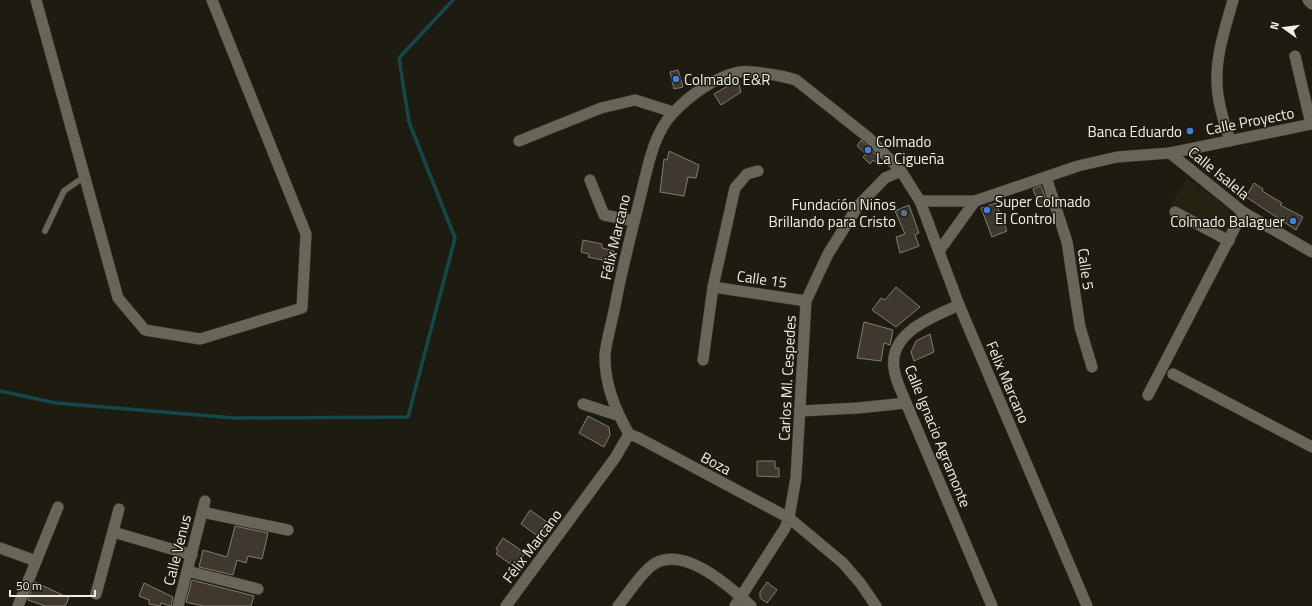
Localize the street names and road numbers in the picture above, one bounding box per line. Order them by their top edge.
street label: Calle Proyecto [1204,101,1296,141]
street label: Calle Isalela [1183,141,1255,205]
street label: Félix Marcano [594,192,636,282]
street label: Calle 5 [1072,247,1100,291]
street label: Calle 15 [736,264,788,294]
street label: Carlos Ml. Cespedes [772,315,802,441]
street label: Felix Marcano [980,337,1036,427]
street label: Calle Ignacio Agramonte [899,361,977,511]
street label: Boza [697,445,736,481]
street label: Félix Marcano [497,504,567,588]
street label: Calle Venus [157,512,197,588]

